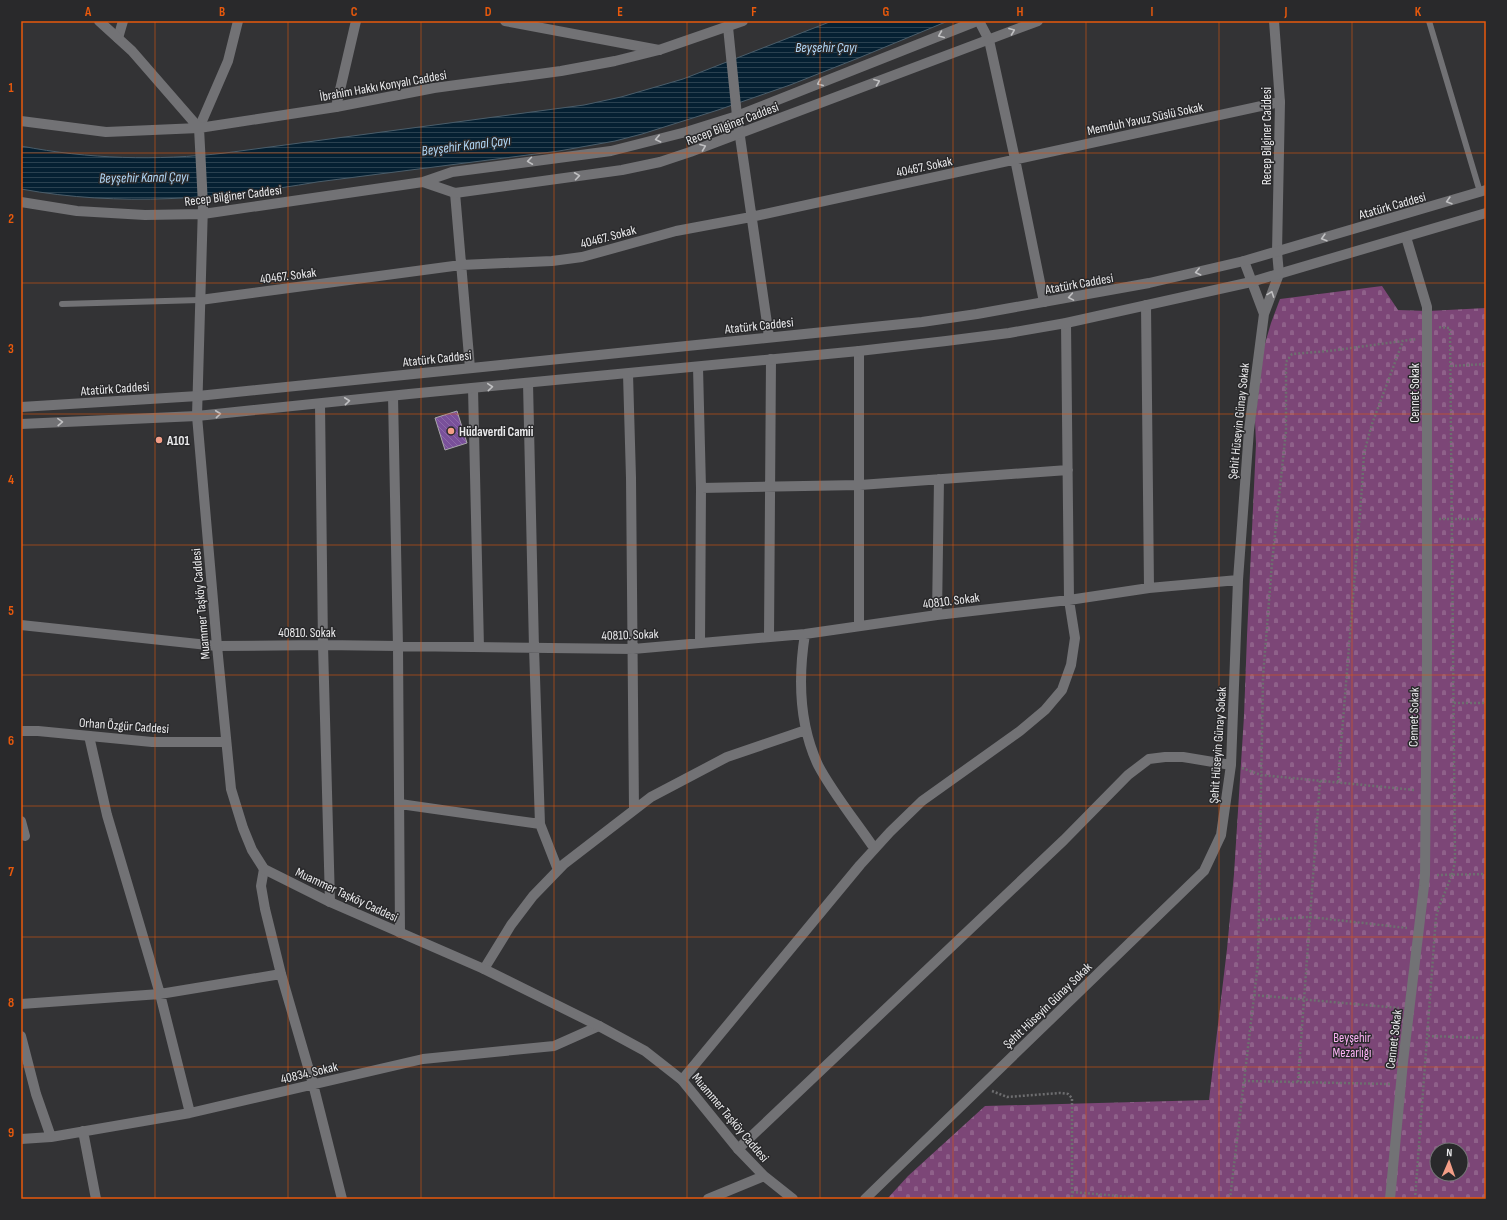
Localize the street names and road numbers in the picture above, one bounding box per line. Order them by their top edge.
street label: İbrahim Hakkı Konyalı Caddesi [318,66,448,105]
street label: Recep Bilginer Caddesi [1259,87,1275,185]
street label: Recep Bilginer Caddesi [684,99,781,149]
street label: Memduh Yavuz Süslü Sokak [1086,99,1205,139]
street label: 40467. Sokak [895,153,954,181]
street label: Recep Bilginer Caddesi [184,182,283,210]
street label: Atatürk Caddesi [1356,189,1428,223]
street label: 40467. Sokak [579,222,638,252]
street label: 40467. Sokak [259,265,317,287]
street label: Atatürk Caddesi [1043,270,1114,298]
street label: Atatürk Caddesi [723,314,794,338]
street label: Atatürk Caddesi [401,347,472,371]
street label: Şehit Hüseyin Günay Sokak [1225,362,1253,480]
street label: Cennet Sokak [1407,363,1423,423]
street label: Atatürk Caddesi [79,379,150,399]
street label: Muammer Taşköy Caddesi [188,548,214,660]
street label: 40810. Sokak [922,590,981,612]
street label: 40810. Sokak [278,625,336,641]
street label: 40810. Sokak [601,626,659,644]
street label: Şehit Hüseyin Günay Sokak [1206,686,1230,804]
street label: Cennet Sokak [1405,687,1423,747]
street label: Orhan Özgür Caddesi [78,714,169,737]
street label: Muammer Taşköy Caddesi [293,864,400,926]
street label: Şehit Hüseyin Günay Sokak [1000,959,1095,1052]
street label: Cennet Sokak [1382,1009,1406,1070]
street label: 40834. Sokak [279,1059,339,1087]
street label: Muammer Taşköy Caddesi [688,1070,772,1165]

